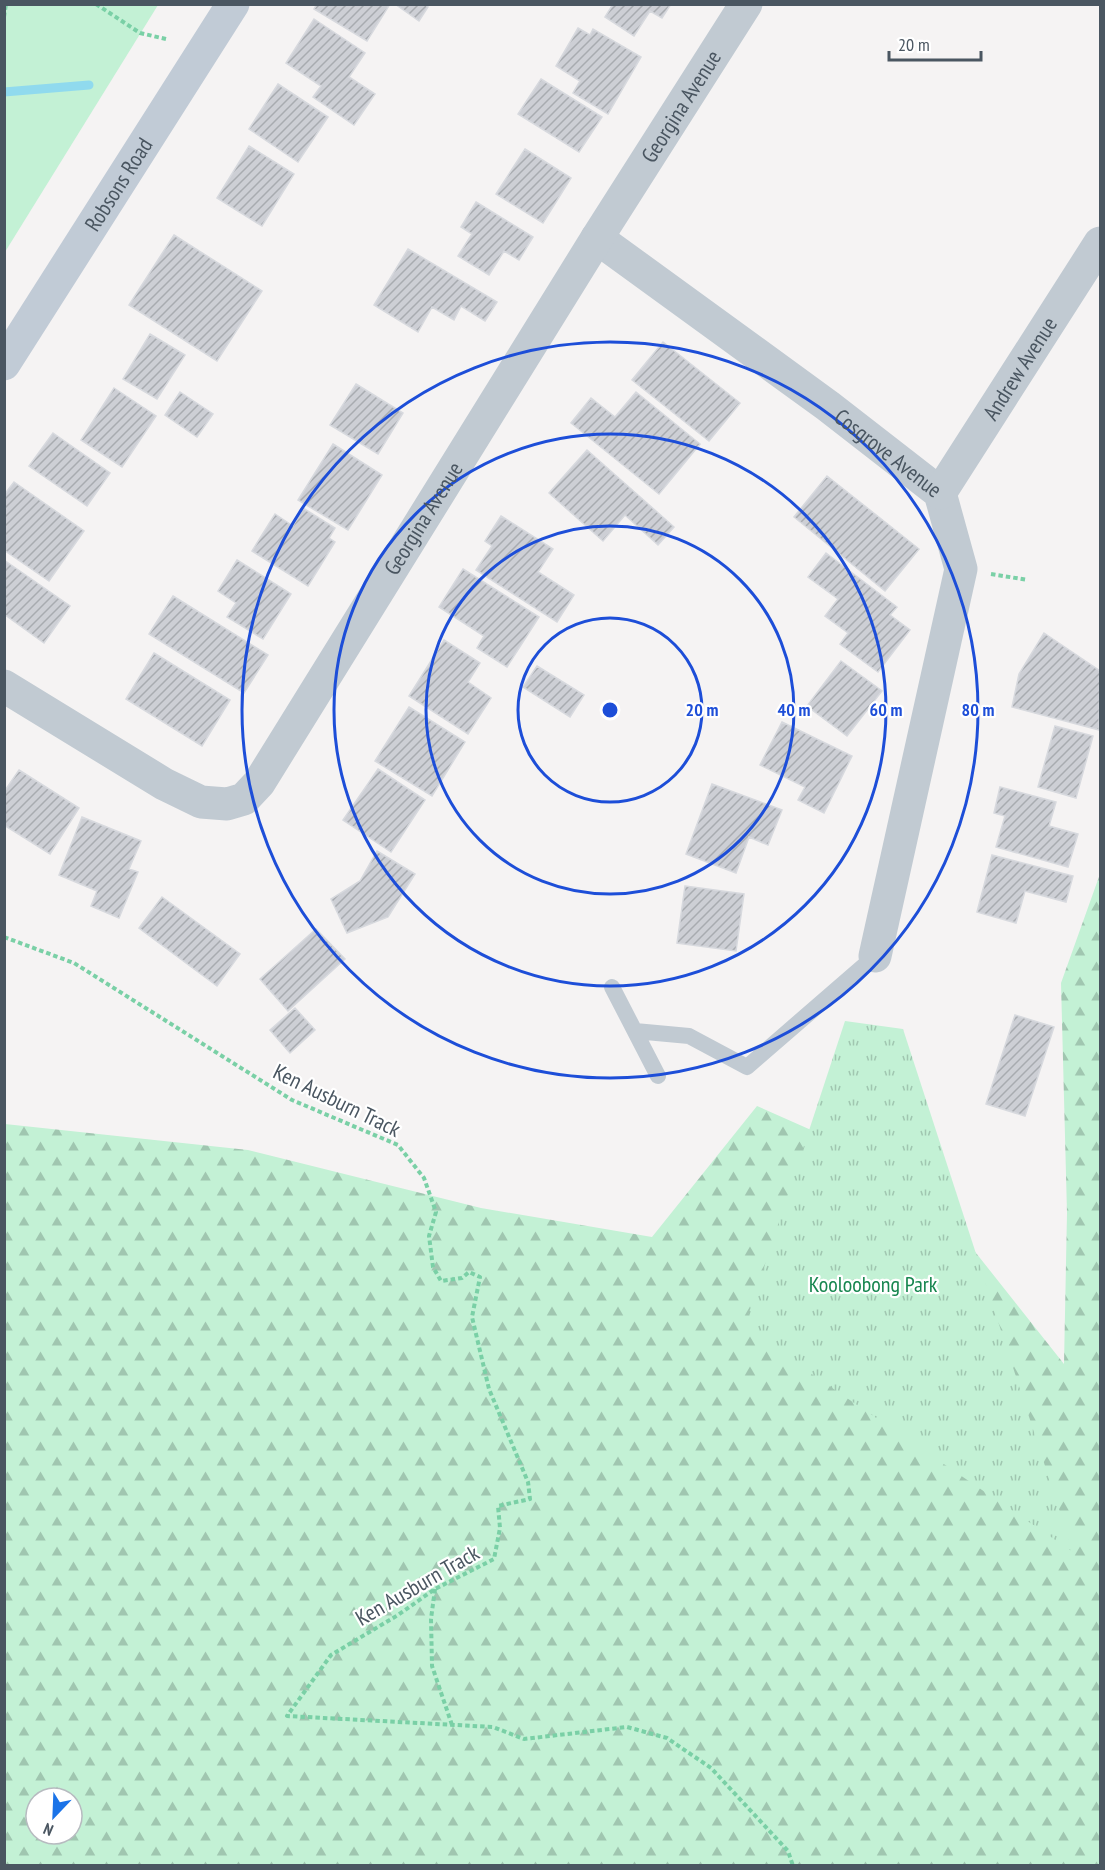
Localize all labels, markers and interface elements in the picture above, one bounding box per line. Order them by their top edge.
scale bar [889,24,980,62]
text: 20 m [898,33,930,56]
street label: Georgina Avenue [635,45,727,168]
street label: Robsons Road [78,132,158,236]
street label: Andrew Avenue [976,312,1063,425]
street label: Cosgrove Avenue [829,402,948,503]
street label: Georgina Avenue [378,457,469,580]
text: 20 m [686,698,718,721]
text: 40 m [778,698,810,721]
text: 60 m [870,698,902,721]
text: 80 m [962,698,994,721]
centre of rings [600,700,620,720]
street label: Ken Ausburn Track [269,1057,406,1143]
park label: Kooloobong Park [809,1270,938,1298]
street label: Ken Ausburn Track [350,1538,484,1632]
north arrow [24,1786,84,1846]
text: N [40,1819,56,1841]

